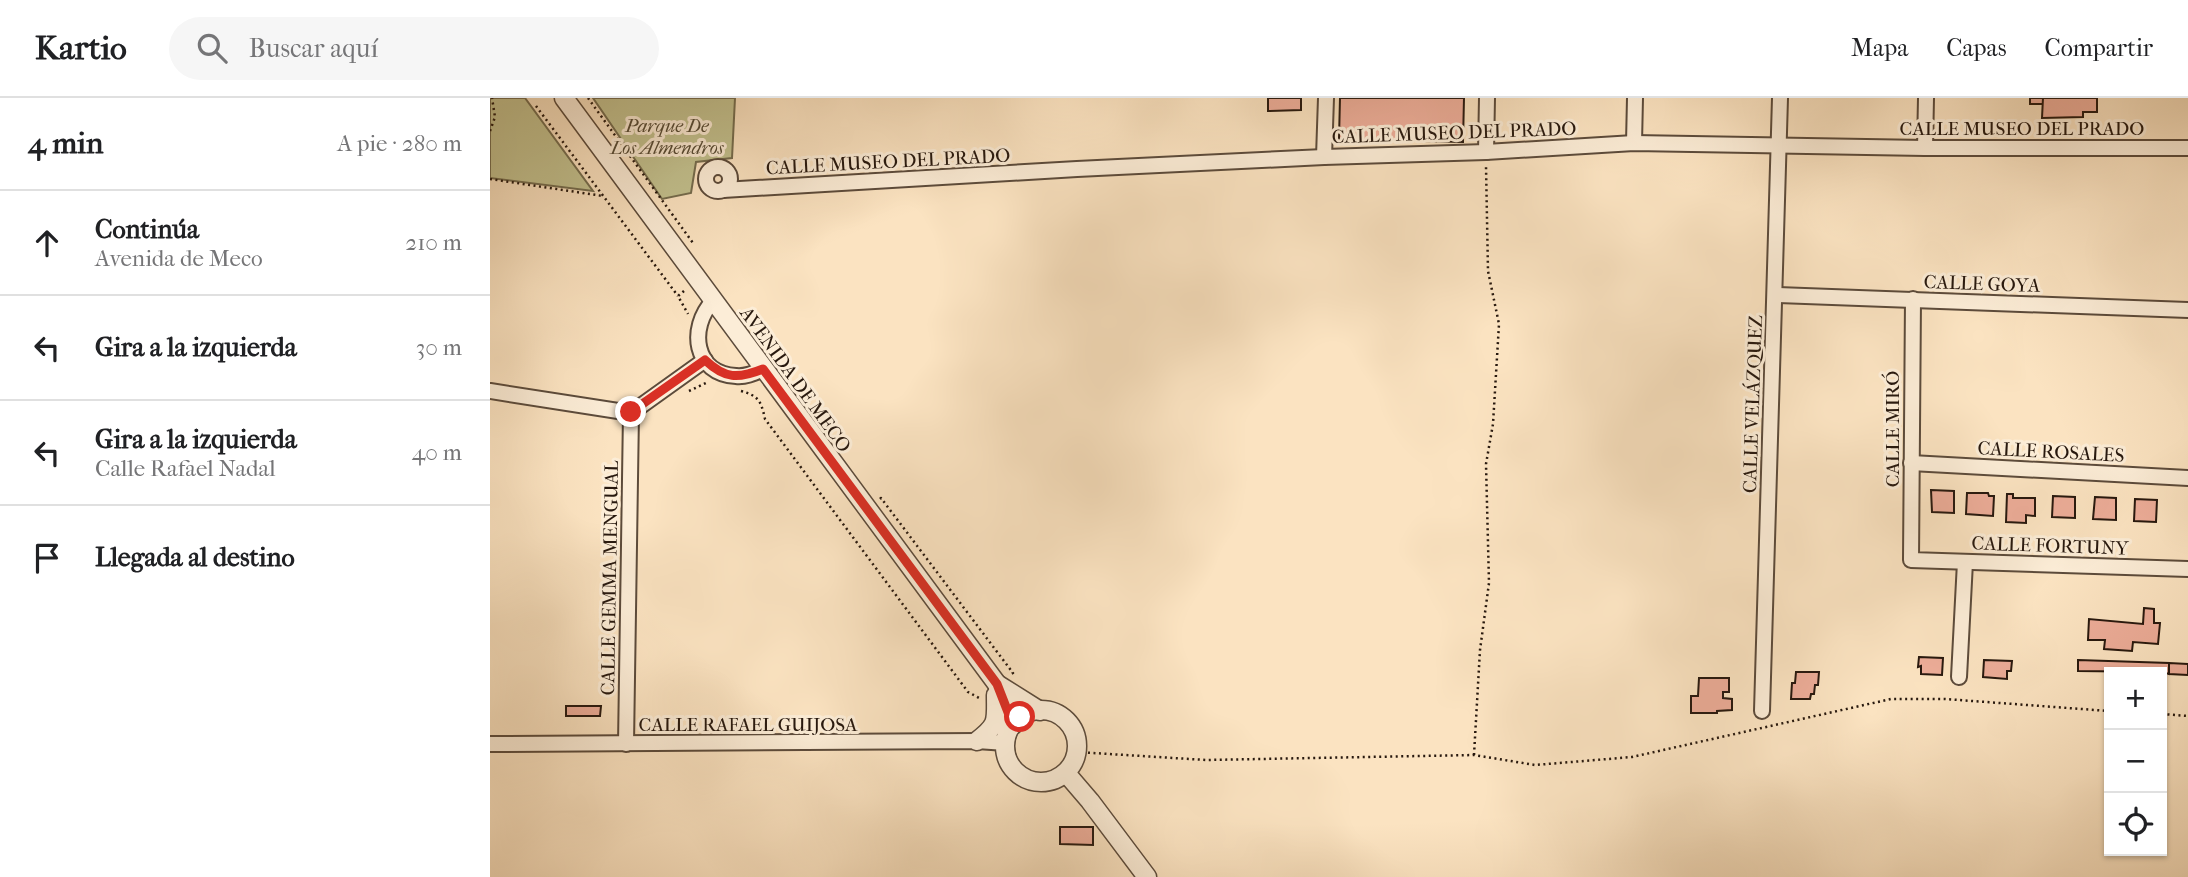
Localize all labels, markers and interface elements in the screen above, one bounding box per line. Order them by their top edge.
search box [169,17,659,80]
text: Kartio [35,29,127,68]
icon: search [193,29,231,67]
text: Buscar aquí [249,33,378,64]
text: Mapa [1851,34,1908,62]
text: Capas [1946,34,2007,62]
text: Compartir [2045,34,2153,62]
park label: Parque De Los Almendros [608,115,725,159]
street label: CALLE MUSEO DEL PRADO [1331,118,1577,148]
street label: CALLE MUSEO DEL PRADO [1900,118,2144,140]
text: 4 min [28,126,103,161]
text: A pie · 280 m [337,130,462,157]
street label: CALLE MUSEO DEL PRADO [765,145,1011,179]
text: Continúa [95,214,199,245]
icon: ahead [28,224,66,262]
text: 210 m [405,229,462,256]
text: Avenida de Meco [95,245,263,272]
street label: CALLE GOYA [1923,271,2041,297]
street label: AVENIDA DE MECO [735,302,855,457]
street label: CALLE VELÁZQUEZ [1739,314,1767,493]
icon: left [28,329,66,367]
text: Gira a la izquierda [95,332,297,363]
text: 30 m [416,334,462,361]
street label: CALLE MIRÓ [1881,371,1904,487]
route end [615,396,646,427]
text: Gira a la izquierda [95,424,297,455]
icon: left [28,434,66,472]
street label: CALLE ROSALES [1977,437,2125,467]
text: 40 m [412,439,462,466]
text: Calle Rafael Nadal [95,455,276,482]
street label: CALLE GEMMA MENGUAL [597,460,623,696]
street label: CALLE FORTUNY [1971,532,2130,560]
icon: arrive [28,539,66,577]
text: Llegada al destino [95,542,295,573]
map controls [2104,667,2167,856]
button: + [2104,667,2167,730]
route start [1004,701,1035,732]
street label: CALLE RAFAEL GUIJOSA [639,714,858,736]
button: − [2104,730,2167,793]
button: locate [2104,793,2167,856]

